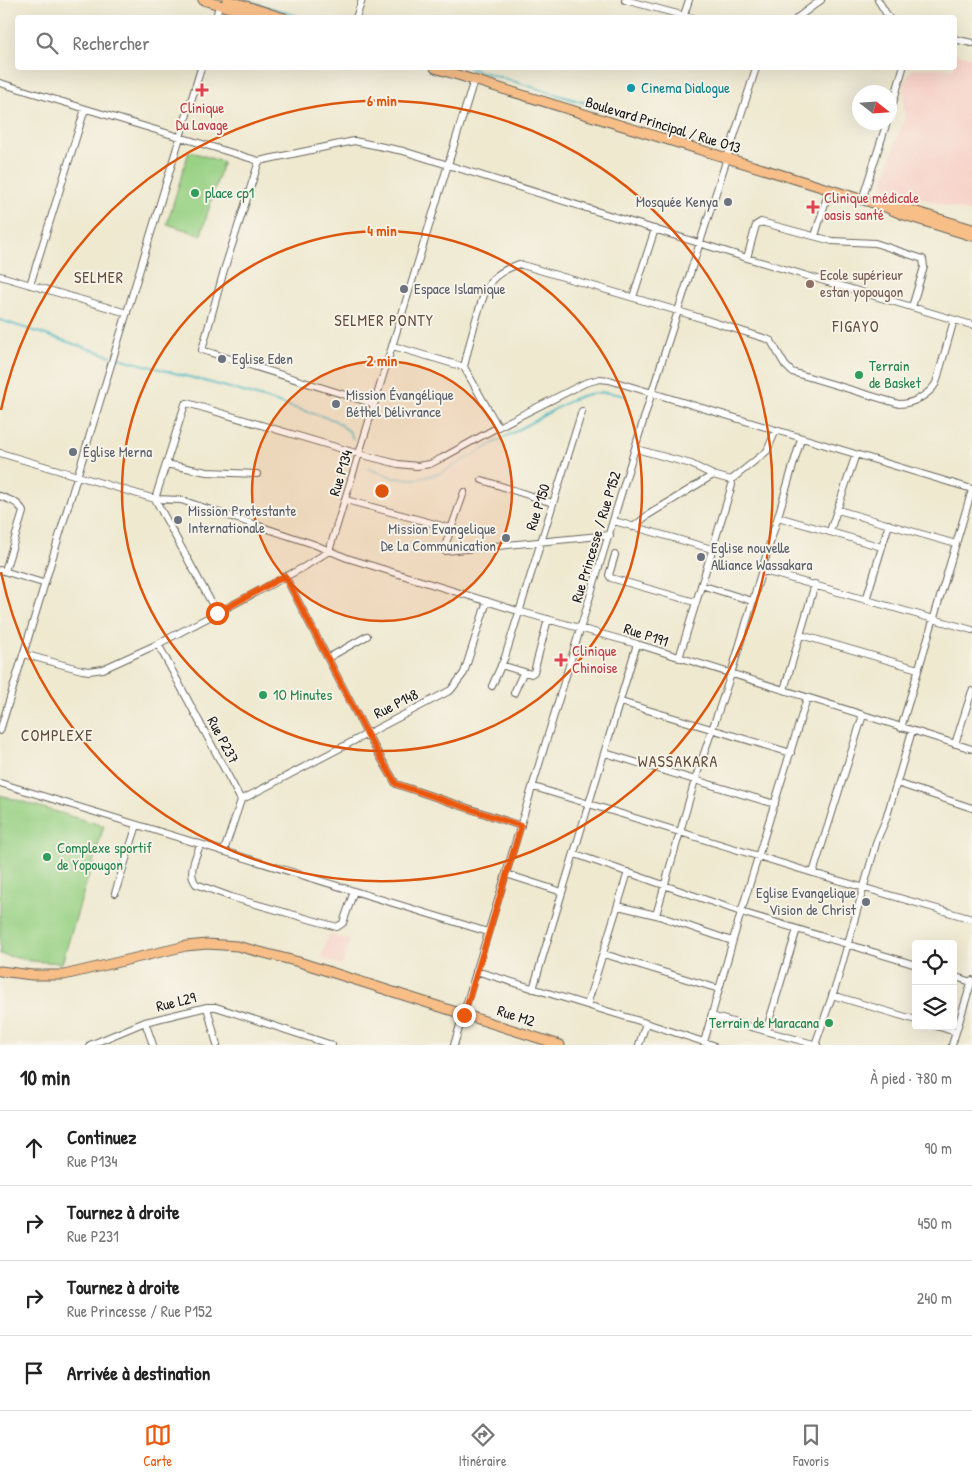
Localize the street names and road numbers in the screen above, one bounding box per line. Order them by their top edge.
street label: Boulevard Principal / Rue O13 [583,91,744,158]
street label: Rue P134 [324,447,358,499]
street label: Rue Princesse / Rue P152 [566,469,625,605]
street label: Rue P150 [520,481,555,533]
street label: Rue P191 [621,617,671,652]
street label: Rue P148 [370,684,421,724]
street label: Rue P237 [202,712,245,767]
street label: Rue L29 [154,986,198,1017]
street label: Rue M2 [495,1000,538,1031]

